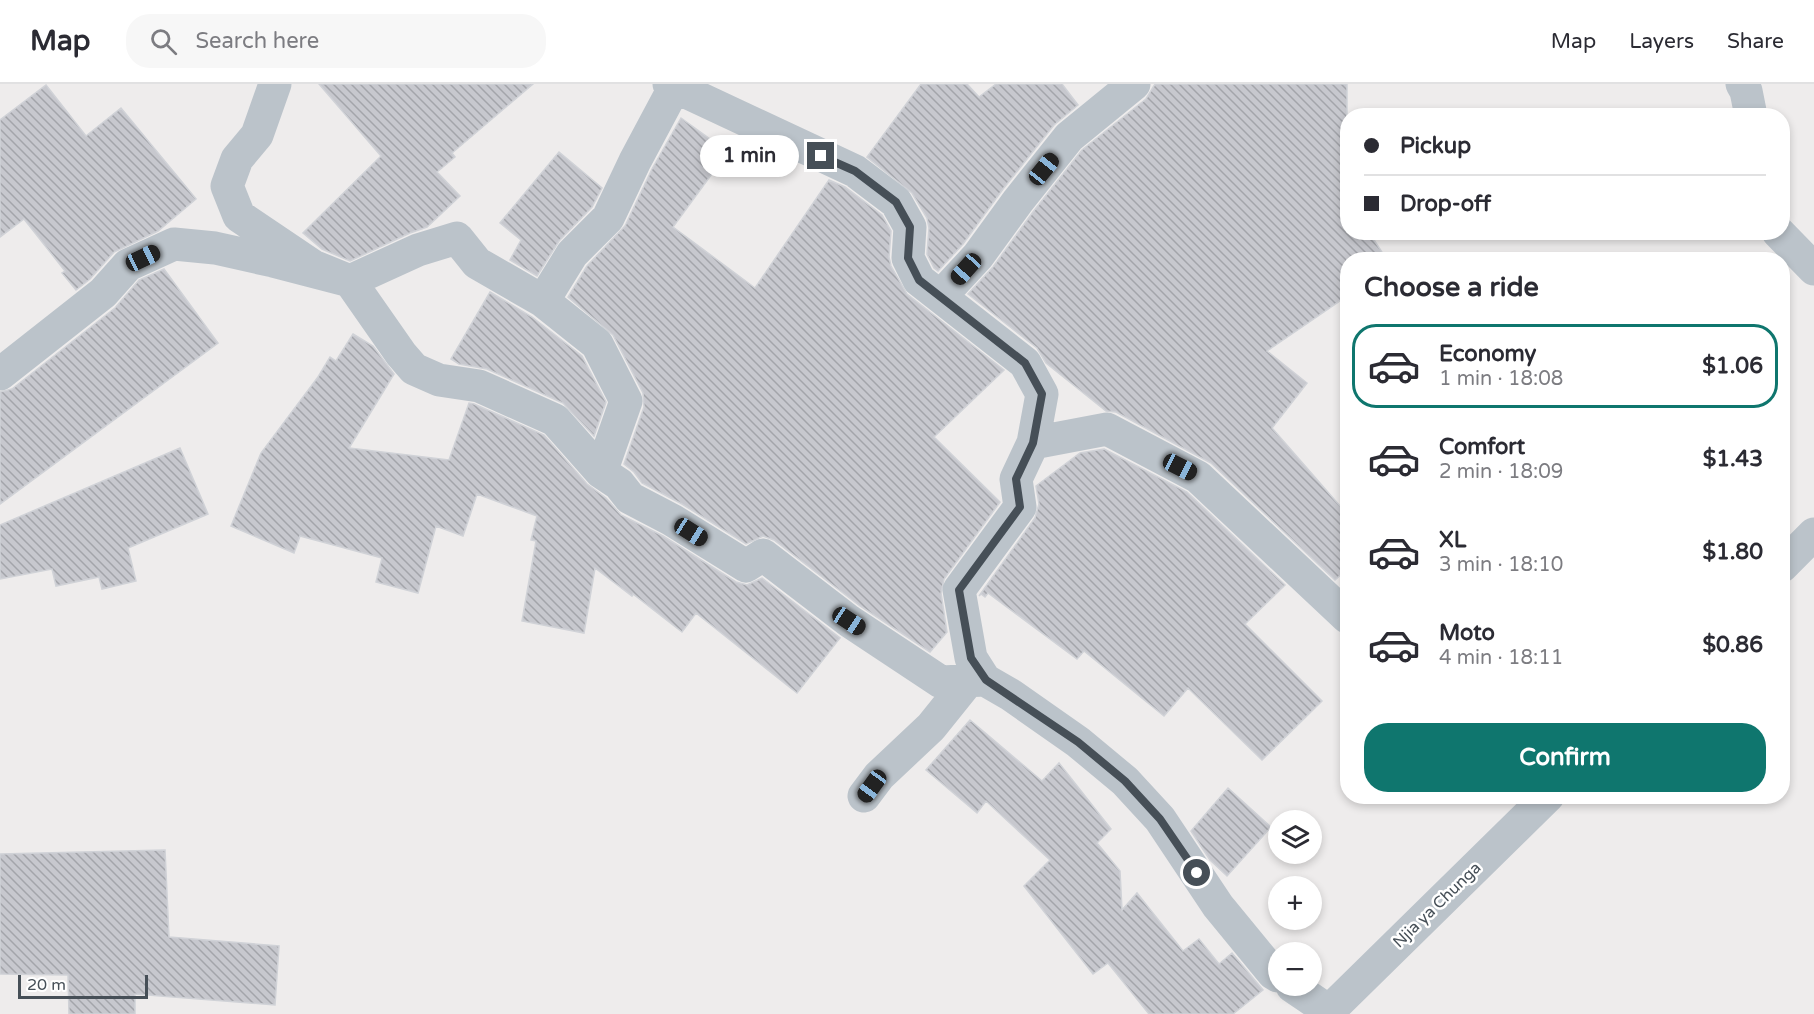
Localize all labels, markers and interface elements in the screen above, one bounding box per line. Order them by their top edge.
search box [126,14,546,68]
text: Map [30,24,90,58]
icon: search [147,25,180,58]
text: Search here [195,28,319,54]
text: Map [1551,29,1596,54]
text: Layers [1629,29,1694,54]
text: Share [1727,29,1784,54]
text: Pickup [1400,133,1471,159]
callout: 1 min [701,135,800,177]
route end [807,142,834,169]
text: 1 min [723,144,776,168]
car [1026,149,1062,189]
text: Drop-off [1400,191,1491,217]
car [123,242,163,274]
car [947,250,985,288]
text: Choose a ride [1364,271,1539,304]
icon: car [1367,339,1421,393]
text: Economy [1439,341,1536,367]
text: $1.06 [1702,353,1763,379]
text: 1 min · 18:08 [1439,367,1563,391]
icon: car [1367,432,1421,486]
text: Comfort [1439,434,1525,460]
text: $1.43 [1703,446,1763,472]
car [1160,451,1200,483]
text: 2 min · 18:09 [1439,460,1563,484]
car [671,515,711,549]
icon: car [1367,525,1421,579]
text: XL [1439,527,1466,553]
text: $1.80 [1702,539,1763,565]
text: 3 min · 18:10 [1439,553,1563,577]
car [829,604,869,638]
icon: car [1367,618,1421,672]
text: Moto [1439,620,1495,646]
text: $0.86 [1702,632,1763,658]
text: 4 min · 18:11 [1439,646,1563,670]
button: Confirm [1364,723,1766,792]
car [854,766,890,806]
map controls [1268,810,1322,996]
button: layers [1268,810,1322,864]
street label: Njia ya Chunga [1389,858,1485,952]
route start [1183,859,1210,886]
button: + [1268,876,1322,930]
button: − [1268,942,1322,996]
scale bar [18,972,148,1000]
text: 20 m [27,975,66,995]

